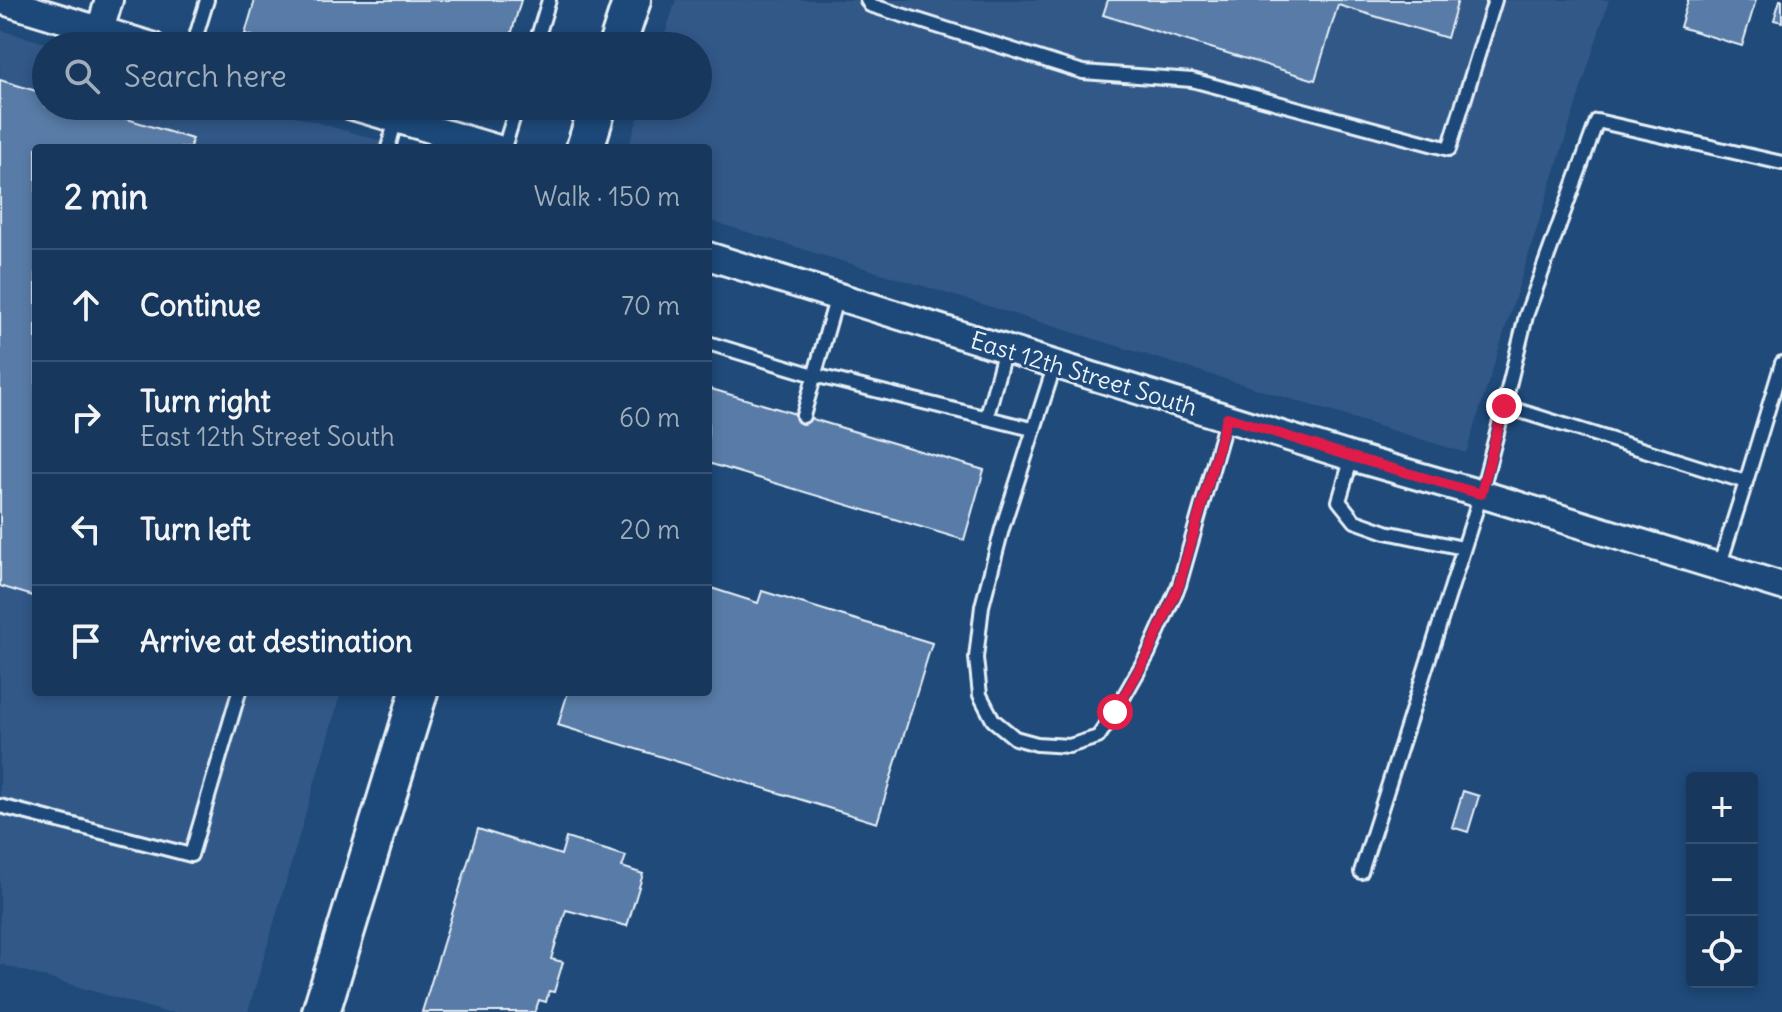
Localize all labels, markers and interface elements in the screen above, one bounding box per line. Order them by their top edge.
search box [32,32,712,120]
icon: search [60,54,104,98]
text: Search here [124,57,287,95]
text: 2 min [64,175,148,218]
text: Walk · 150 m [534,180,680,213]
icon: ahead [64,283,108,327]
text: Continue [140,286,261,324]
text: 70 m [621,289,680,322]
street label: East 12th Street South [967,324,1201,422]
text: Turn right [140,382,271,420]
route end [1486,388,1522,424]
icon: right [64,395,108,439]
text: 60 m [619,401,680,434]
text: East 12th Street South [140,420,395,453]
icon: left [64,507,108,551]
text: Turn left [140,510,251,548]
text: 20 m [620,513,680,546]
icon: arrive [64,619,108,663]
text: Arrive at destination [140,622,412,660]
route start [1097,694,1133,730]
map controls [1686,772,1758,988]
button: + [1686,772,1758,844]
button: − [1686,844,1758,916]
button: locate [1686,916,1758,988]

